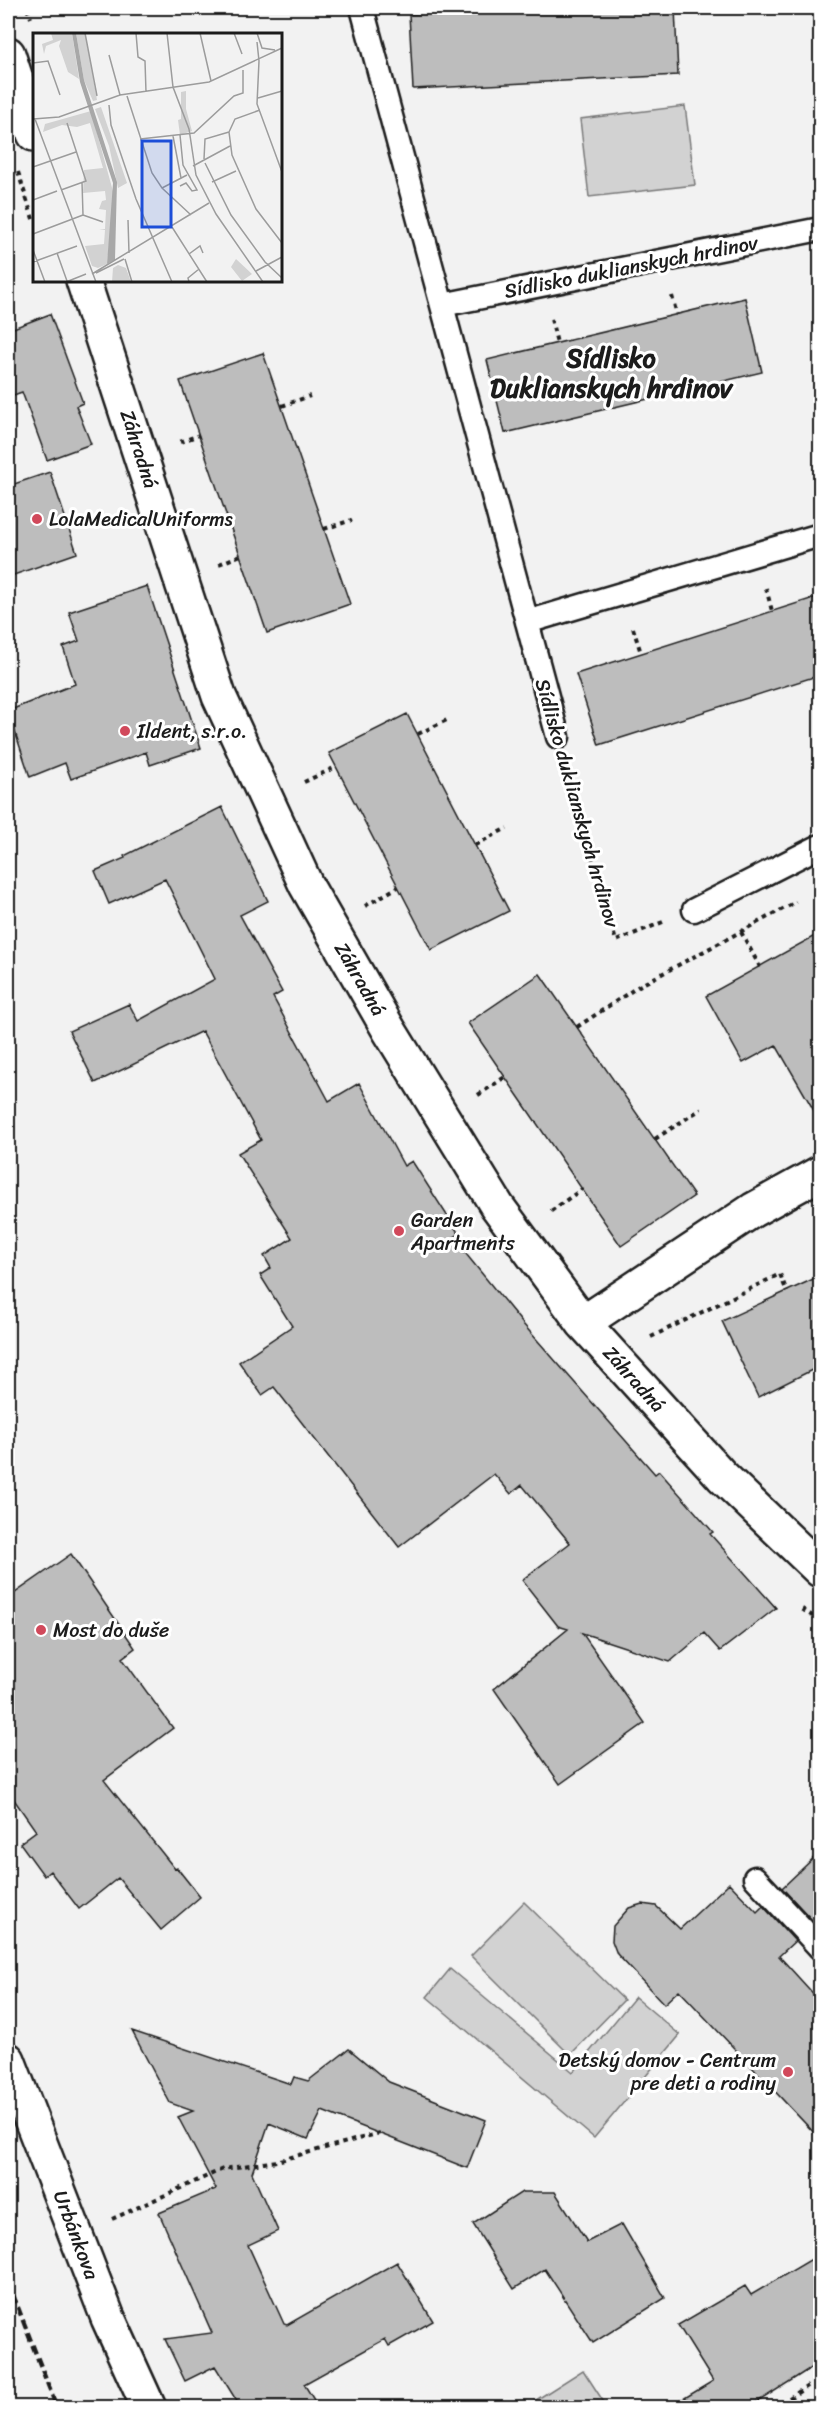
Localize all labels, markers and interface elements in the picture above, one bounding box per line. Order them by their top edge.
inset map [33,33,282,282]
street label: Sídlisko duklianskych hrdinov [501,225,762,309]
district label: Sídlisko Duklianskych hrdinov [490,335,734,411]
street label: Záhradná [110,405,168,493]
place label: LolaMedicalUniforms [49,502,234,537]
marker: LolaMedicalUniforms [30,512,44,526]
street label: Sídlisko duklianskych hrdinov [525,674,630,932]
place label: Ildent, s.r.o. [136,714,247,749]
marker: Ildent, s.r.o. [118,724,132,738]
street label: Záhradná [325,935,395,1023]
place label: Garden Apartments [410,1203,515,1261]
marker: Garden Apartments [392,1224,406,1238]
street label: Záhradná [594,1337,674,1421]
place label: Most do duše [53,1613,169,1648]
marker: Most do duše [34,1623,48,1637]
place label: Detský domov - Centrum pre deti a rodiny [559,2043,777,2101]
marker: Detský domov - Centrum pre deti a rodiny [781,2065,795,2079]
street label: Urbánkova [43,2185,109,2286]

